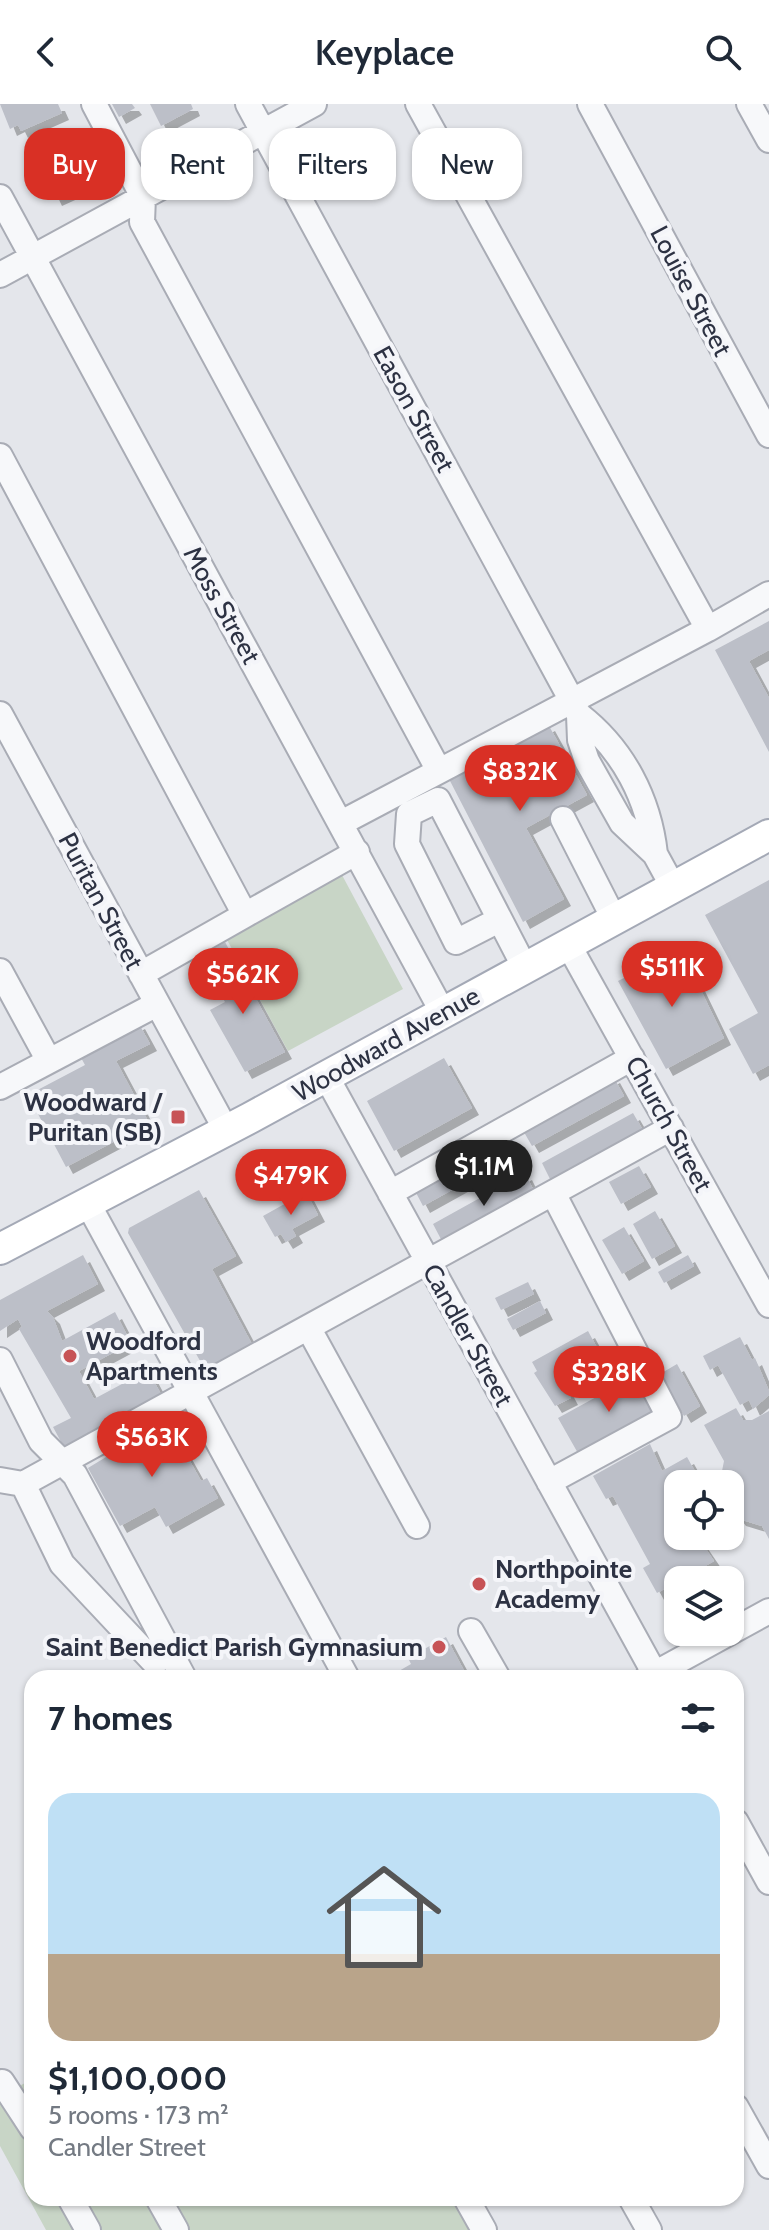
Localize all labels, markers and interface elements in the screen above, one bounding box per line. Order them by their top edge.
icon: back [24,30,68,74]
text: Keyplace [315,30,454,74]
icon: search [701,30,745,74]
chip: Buy [24,128,125,200]
chip: Rent [141,128,253,200]
chip: Filters [269,128,396,200]
chip: New [412,128,522,200]
street label: Louise Street [643,220,739,362]
street label: Eason Street [366,340,462,478]
street label: Moss Street [177,541,267,670]
pin: $832K [464,745,576,813]
text: $832K [483,755,557,787]
street label: Puritan Street [52,827,151,975]
pin: $511K [616,941,728,1009]
pin: $562K [187,948,299,1016]
text: $511K [640,951,704,983]
text: $562K [206,958,280,990]
street label: Woodward Avenue [287,979,485,1109]
street label: Church Street [619,1051,720,1198]
place label: Woodward / Puritan (SB) [23,1086,164,1148]
marker: Woodward / Puritan (SB) [169,1108,187,1126]
pin: $1.1M [428,1140,540,1208]
pin: $479K [235,1149,347,1217]
text: $1.1M [453,1150,515,1182]
text: $479K [253,1159,329,1191]
street label: Candler Street [416,1258,520,1412]
place label: Woodford Apartments [86,1325,218,1387]
pin: $328K [553,1346,665,1414]
marker: Woodford Apartments [61,1347,79,1365]
text: $328K [572,1356,646,1388]
pin: $563K [96,1411,208,1479]
text: $563K [115,1421,189,1453]
map controls [664,1470,744,1646]
button: locate [664,1470,744,1550]
place label: Northpointe Academy [495,1553,632,1615]
button: layers [664,1566,744,1646]
marker: Northpointe Academy [470,1575,488,1593]
place label: Saint Benedict Parish Gymnasium [46,1631,423,1663]
marker: Saint Benedict Parish Gymnasium [430,1638,448,1656]
icon: filters [676,1696,720,1740]
text: 7 homes [48,1697,173,1739]
icon: home [312,1845,456,1989]
text: $1,100,000 [48,2057,227,2099]
text: 5 rooms · 173 m² [48,2099,229,2131]
text: Candler Street [48,2131,206,2163]

